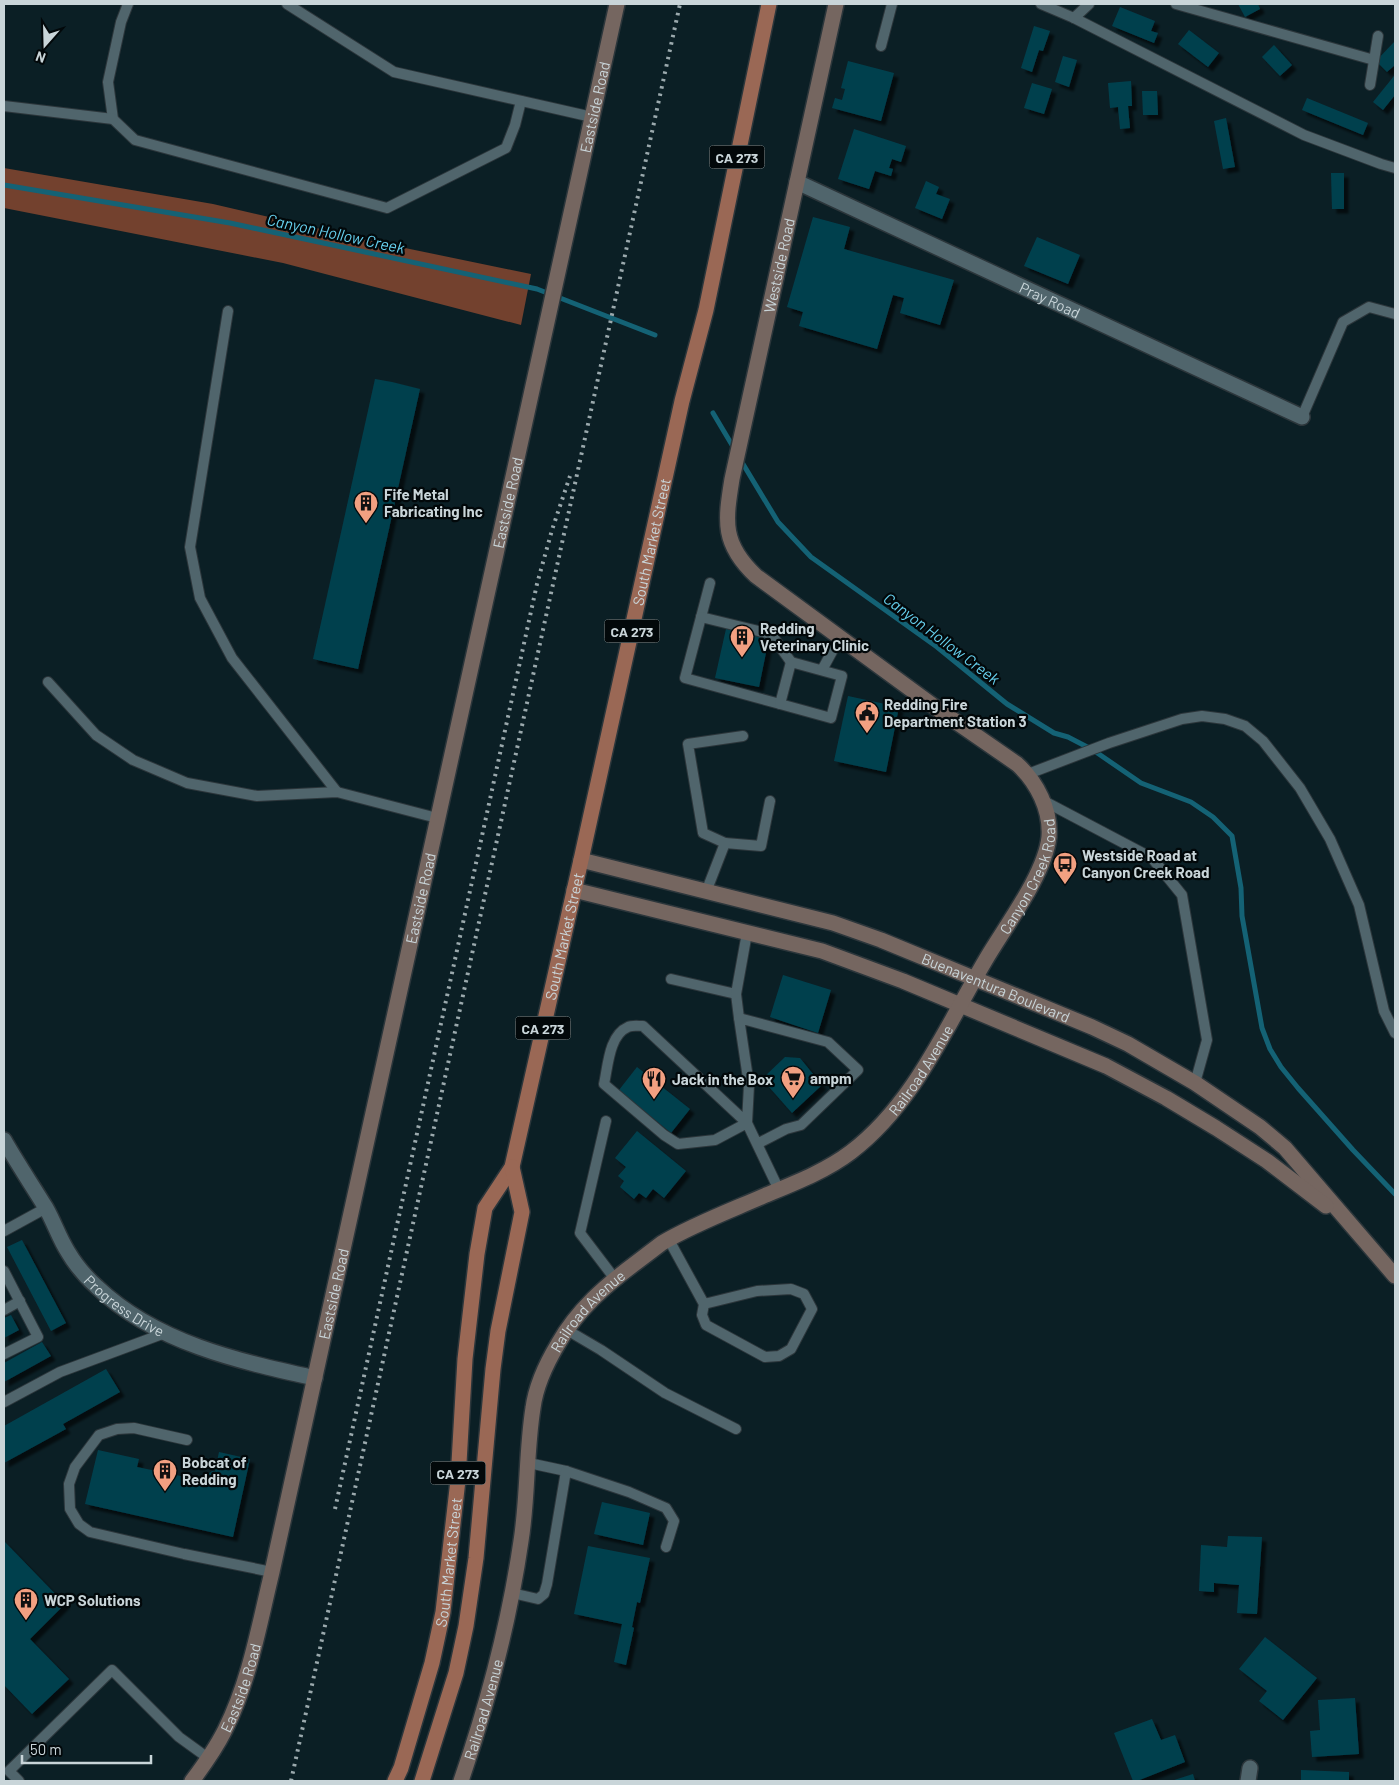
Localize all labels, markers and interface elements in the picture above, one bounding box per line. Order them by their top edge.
north arrow [20,20,70,70]
text: N [33,48,48,67]
street label: Eastside Road [576,60,613,154]
road number: CA 273 [710,146,764,168]
water label: Canyon Hollow Creek [265,209,407,257]
street label: Westside Road [760,216,798,314]
street label: Pray Road [1017,278,1083,322]
street label: Eastside Road [489,455,526,550]
street label: South Market Street [628,476,674,607]
place label: Fife Metal Fabricating Inc [384,485,483,520]
building icon: Fife Metal Fabricating Inc [353,490,379,524]
water label: Canyon Hollow Creek [880,588,1004,688]
place label: Redding Veterinary Clinic [760,619,869,654]
road number: CA 273 [604,620,660,642]
building icon: Redding Veterinary Clinic [729,624,755,658]
place label: Redding Fire Department Station 3 [884,695,1027,730]
public building icon: Redding Fire Department Station 3 [854,700,880,734]
street label: Canyon Creek Road [995,818,1058,937]
place label: Westside Road at Canyon Creek Road [1082,846,1209,881]
street label: Eastside Road [401,851,439,945]
bus stop icon: Westside Road at Canyon Creek Road [1052,851,1078,885]
street label: South Market Street [541,871,587,1002]
street label: Buenaventura Boulevard [919,949,1073,1026]
road number: CA 273 [516,1016,570,1040]
street label: Railroad Avenue [884,1022,956,1119]
supermarket icon: ampm [780,1065,806,1099]
restaurant icon: Jack in the Box [641,1066,667,1100]
place label: ampm [810,1069,852,1087]
place label: Jack in the Box [672,1070,773,1088]
street label: Eastside Road [314,1246,352,1341]
street label: Railroad Avenue [546,1266,628,1355]
street label: Progress Drive [81,1271,167,1340]
place label: Bobcat of Redding [182,1453,247,1488]
building icon: Bobcat of Redding [152,1458,178,1492]
road number: CA 273 [430,1462,486,1485]
street label: South Market Street [431,1497,465,1629]
building icon: WCP Solutions [13,1587,39,1621]
place label: WCP Solutions [44,1591,141,1609]
street label: Eastside Road [216,1641,264,1735]
street label: Railroad Avenue [460,1657,506,1762]
scale bar [22,1732,151,1764]
text: 50 m [30,1740,62,1758]

